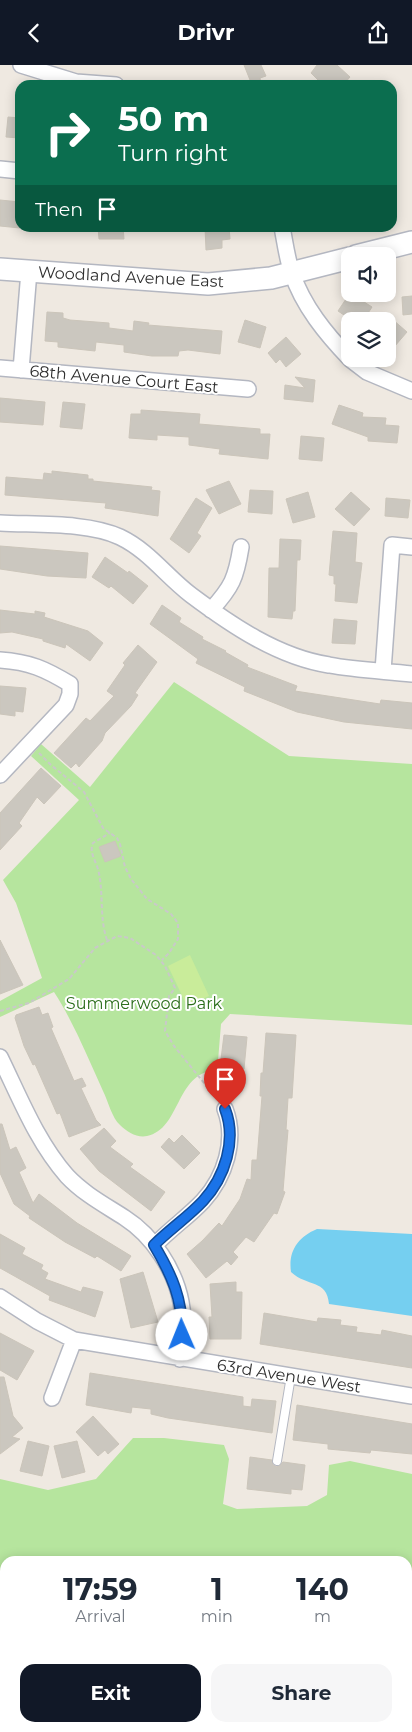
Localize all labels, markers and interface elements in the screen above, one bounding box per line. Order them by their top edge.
icon: back [20,19,48,47]
text: Drivr [178,19,234,46]
icon: share [364,19,392,47]
text: 50 m [118,97,209,140]
icon: right [35,100,100,165]
text: Turn right [118,140,228,167]
icon: arrive [93,195,121,223]
text: Then [35,198,83,221]
map controls [341,247,396,367]
button: sound [341,247,396,302]
street label: Woodland Avenue East [37,263,225,291]
button: layers [341,312,396,367]
street label: 68th Avenue Court East [29,361,220,397]
park label: Summerwood Park [66,994,223,1013]
pin [204,1058,246,1109]
icon: arrive [211,1065,239,1093]
position arrow [155,1308,207,1360]
street label: 63rd Avenue West [216,1355,363,1397]
text: 17:59 [63,1571,138,1608]
text: 1 [211,1571,223,1608]
text: 140 [296,1571,349,1608]
text: Arrival [75,1607,126,1626]
text: min [201,1607,233,1626]
text: m [314,1607,331,1626]
button: Exit [20,1664,201,1722]
button: Share [211,1664,392,1722]

